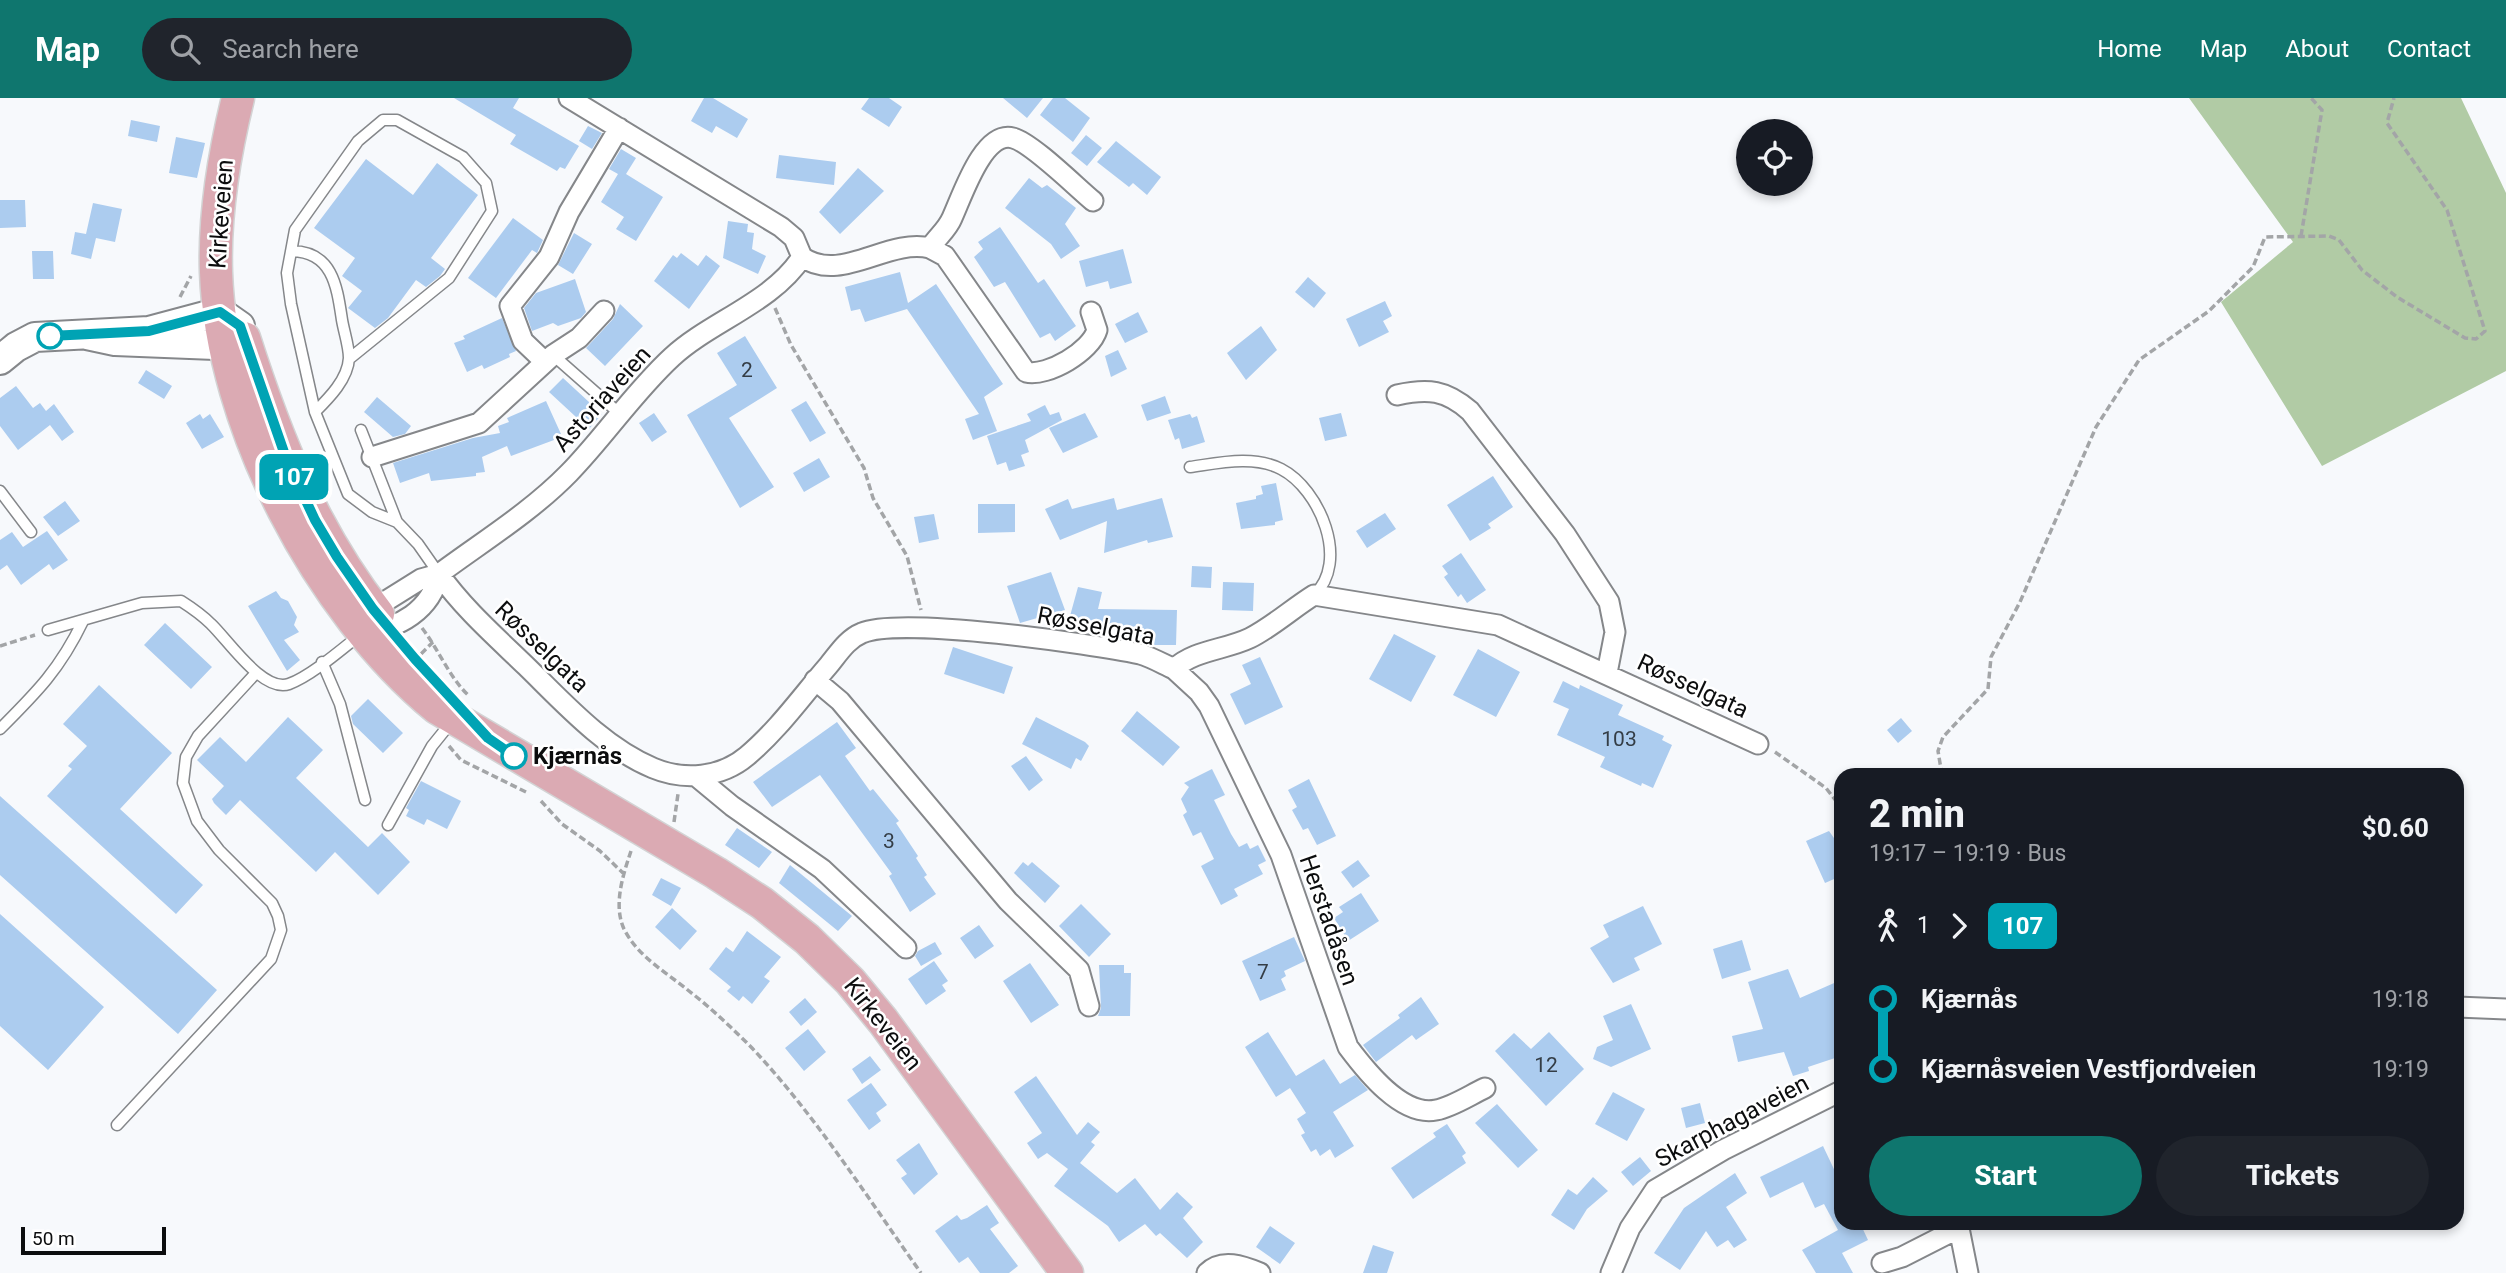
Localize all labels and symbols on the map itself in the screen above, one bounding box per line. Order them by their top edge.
street label: Kirkeveien [203,158,239,270]
unlabelled marker [37,323,63,349]
street label: Astoriaveien [547,341,657,457]
house number: 2 [741,358,753,382]
line badge: 107 [254,454,334,500]
street label: Røsselgata [489,596,595,698]
street label: Røsselgata [1035,601,1157,651]
street label: Røsselgata [1633,648,1753,724]
house number: 103 [1601,727,1637,751]
place label: Kjærnås [533,742,622,770]
marker: Kjærnås [501,743,527,769]
house number: 3 [883,829,895,853]
street label: Herstadåsen [1294,851,1364,989]
house number: 7 [1257,960,1269,984]
street label: Kirkeveien [838,972,928,1076]
house number: 12 [1534,1053,1558,1077]
street label: Skarphagaveien [1650,1069,1814,1173]
scale bar [21,1224,166,1256]

